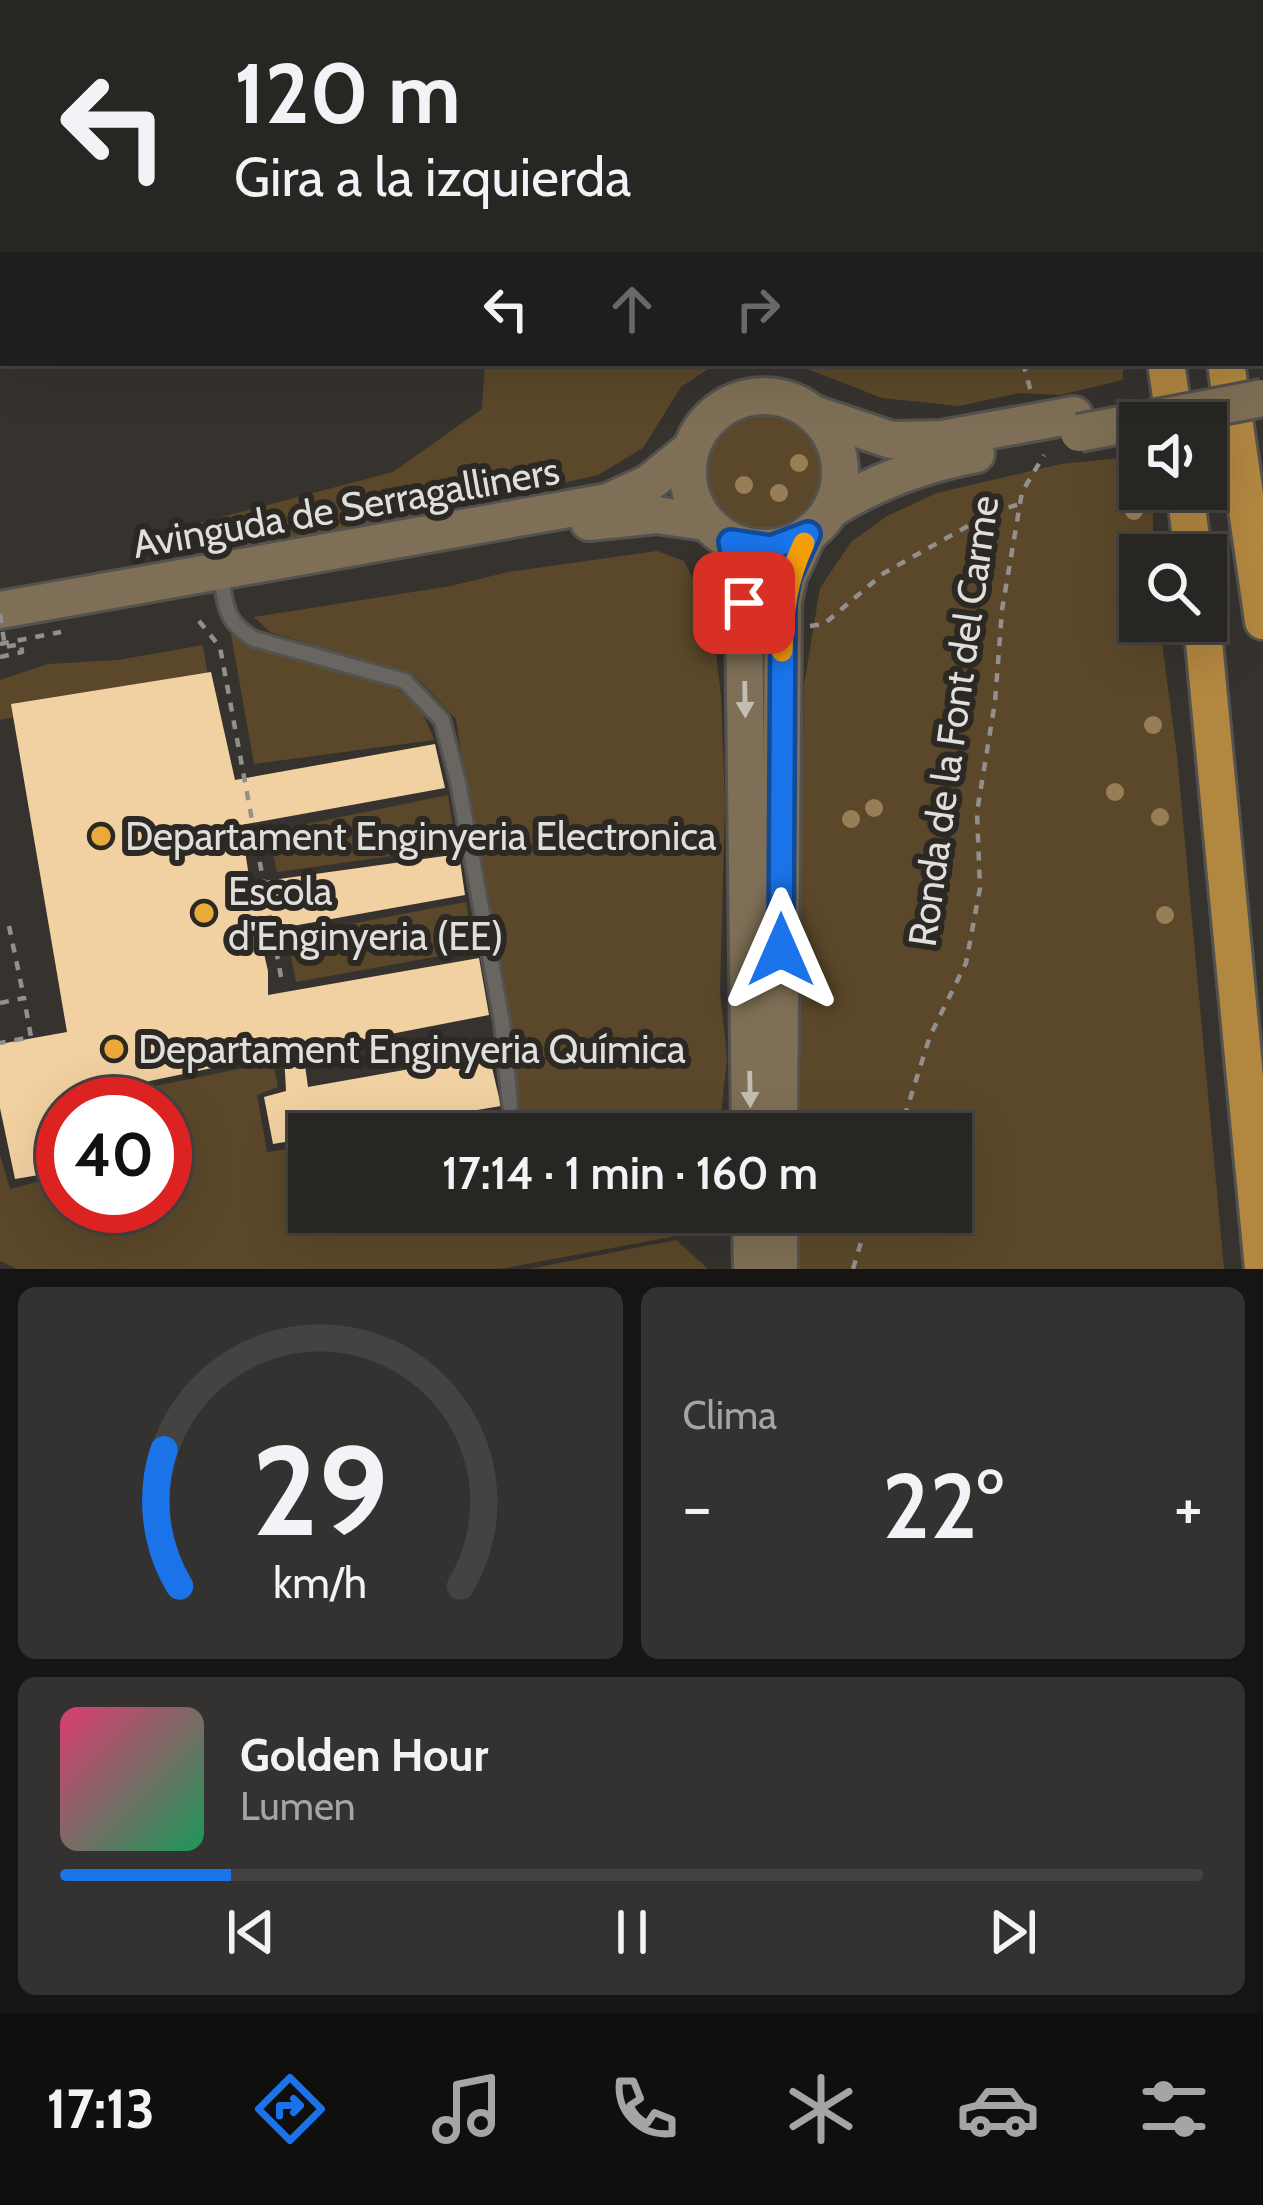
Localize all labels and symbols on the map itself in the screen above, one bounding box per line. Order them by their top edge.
street label: Avinguda de Serragalliners [129,446,563,568]
street label: Ronda de la Font del Carme [898,493,1008,949]
pin [693,552,795,654]
one-way arrow [736,681,755,719]
place label: Departament Enginyeria Electronica [125,812,717,860]
marker: Departament Enginyeria Electronica [88,823,114,849]
place label: Escola d'Enginyeria (EE) [228,867,504,960]
position arrow [718,887,844,1013]
marker: Escola d'Enginyeria (EE) [191,900,217,926]
place label: Departament Enginyeria Química [138,1025,686,1073]
marker: Departament Enginyeria Química [101,1036,127,1062]
one-way arrow [740,1071,759,1109]
speed limit sign: 40 [36,1077,192,1233]

